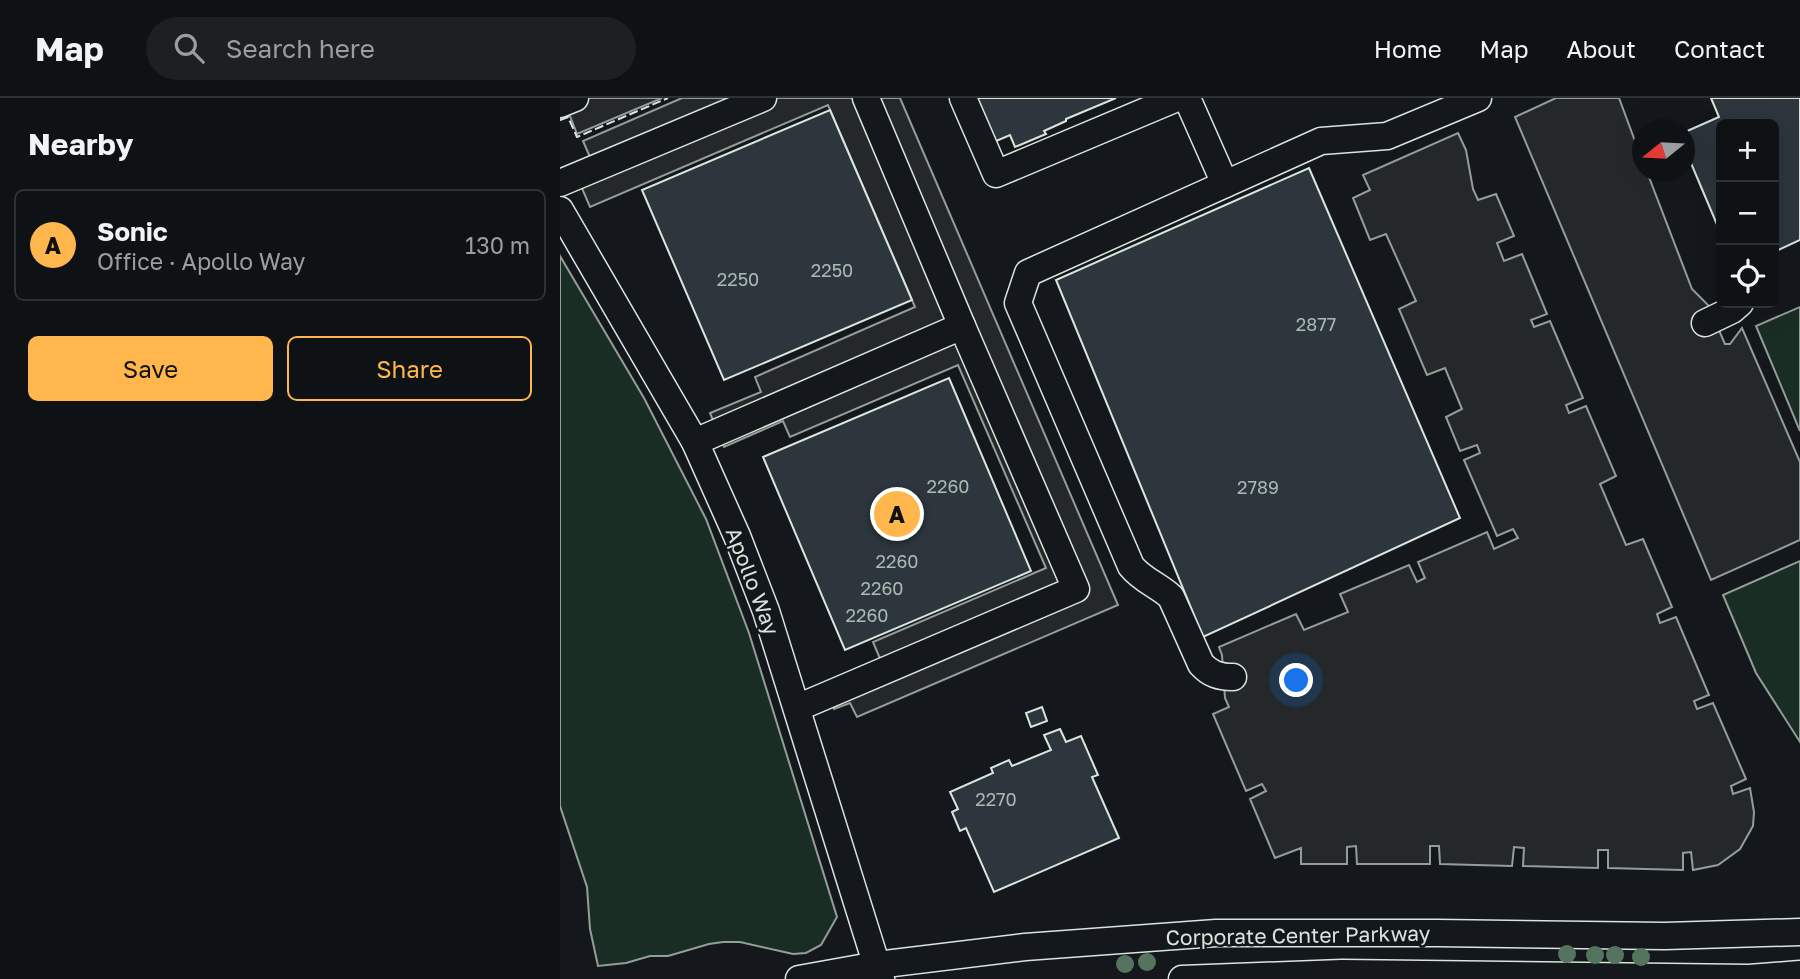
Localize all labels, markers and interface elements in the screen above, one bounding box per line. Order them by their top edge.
search box [146,17,636,80]
text: Map [35,29,104,68]
icon: search [170,29,208,67]
text: Search here [226,33,375,64]
text: Home [1374,34,1442,63]
text: Map [1480,34,1529,63]
text: About [1567,34,1636,63]
text: Contact [1674,34,1765,63]
north arrow [1632,119,1695,182]
map controls [1716,119,1779,308]
button: + [1716,119,1779,182]
text: Nearby [28,126,133,162]
button: − [1716,182,1779,245]
text: Sonic [97,216,168,247]
text: A [45,231,61,259]
text: 130 m [465,231,530,259]
button: locate [1716,245,1779,308]
text: Office · Apollo Way [97,247,305,275]
house number: 2250 [811,259,853,281]
house number: 2250 [717,268,759,290]
house number: 2877 [1296,313,1336,335]
button: Save [28,336,273,401]
button: Share [287,336,532,401]
house number: 2260 [927,475,969,497]
house number: 2789 [1237,476,1279,498]
pin: A [874,488,920,540]
street label: Apollo Way [721,523,786,639]
house number: 2260 [876,550,918,572]
house number: 2260 [861,577,903,599]
house number: 2260 [846,604,888,626]
your location [1279,663,1313,697]
house number: 2270 [975,788,1017,810]
street label: Corporate Center Parkway [1165,920,1431,950]

